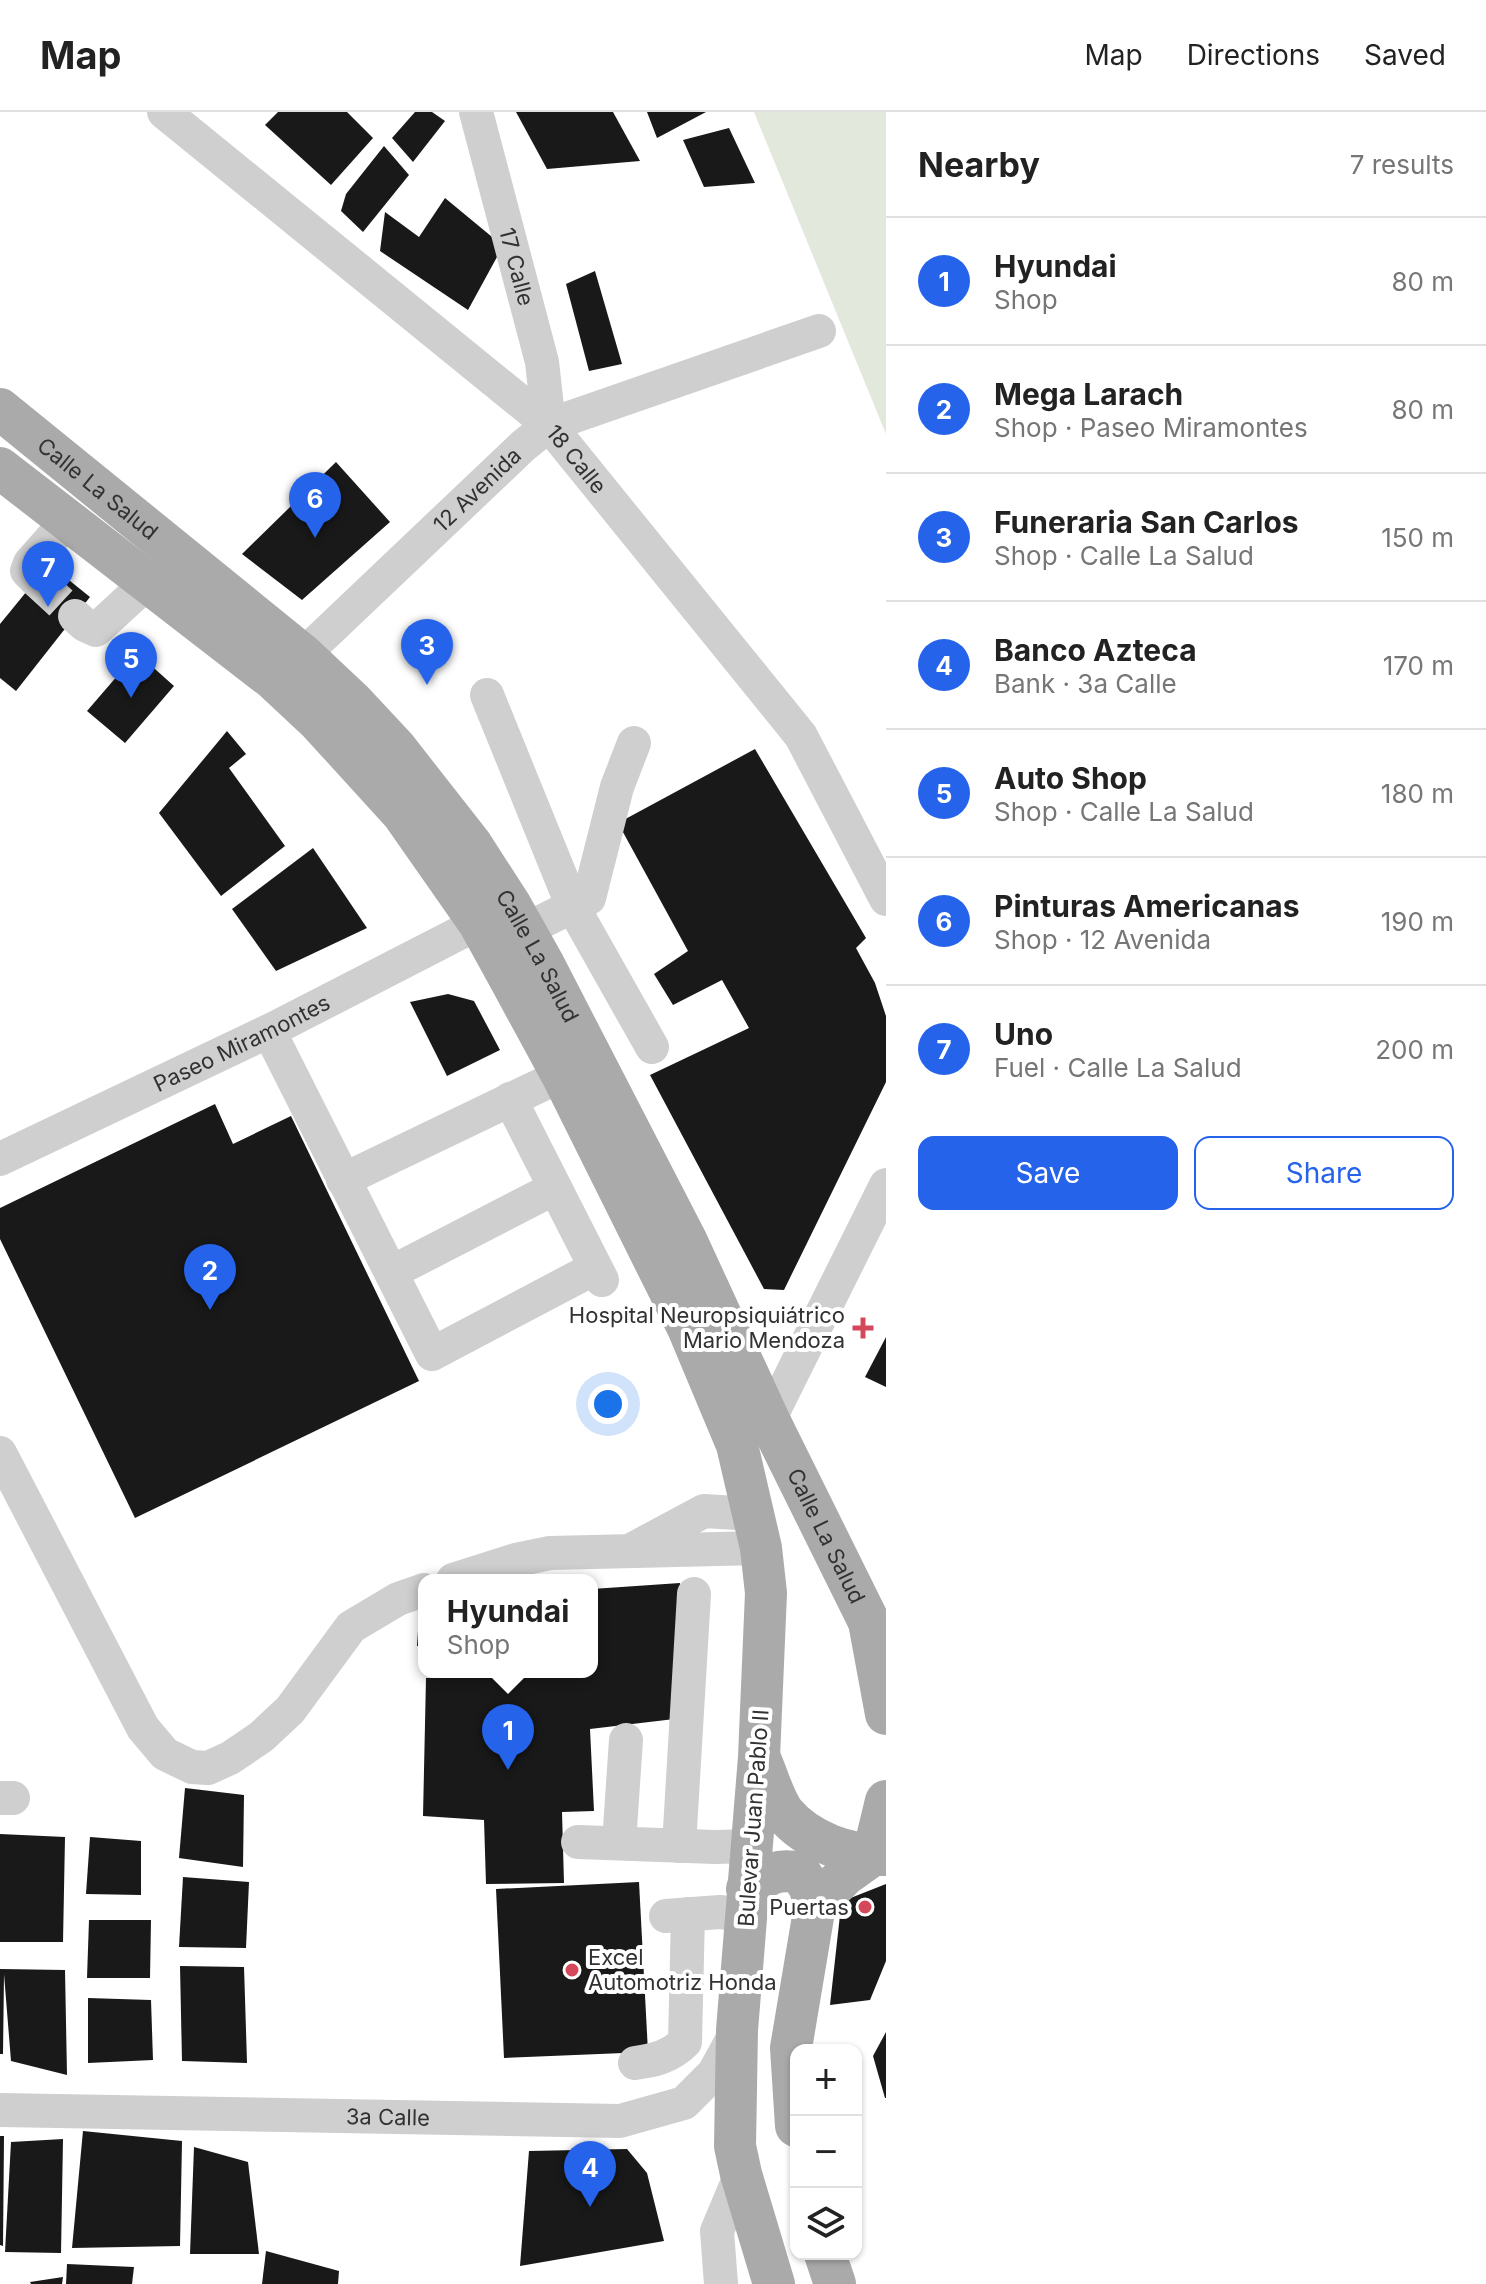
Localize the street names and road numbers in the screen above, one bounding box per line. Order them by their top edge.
street label: 17 Calle [494,225,540,308]
street label: 18 Calle [541,420,612,499]
street label: Calle La Salud [32,432,163,545]
street label: 12 Avenida [428,442,526,537]
street label: Calle La Salud [491,885,584,1027]
street label: Paseo Miramontes [149,989,334,1097]
street label: Calle La Salud [782,1464,871,1608]
street label: Bulevar Juan Pablo II [732,1708,774,1928]
street label: 3a Calle [346,2103,430,2131]

